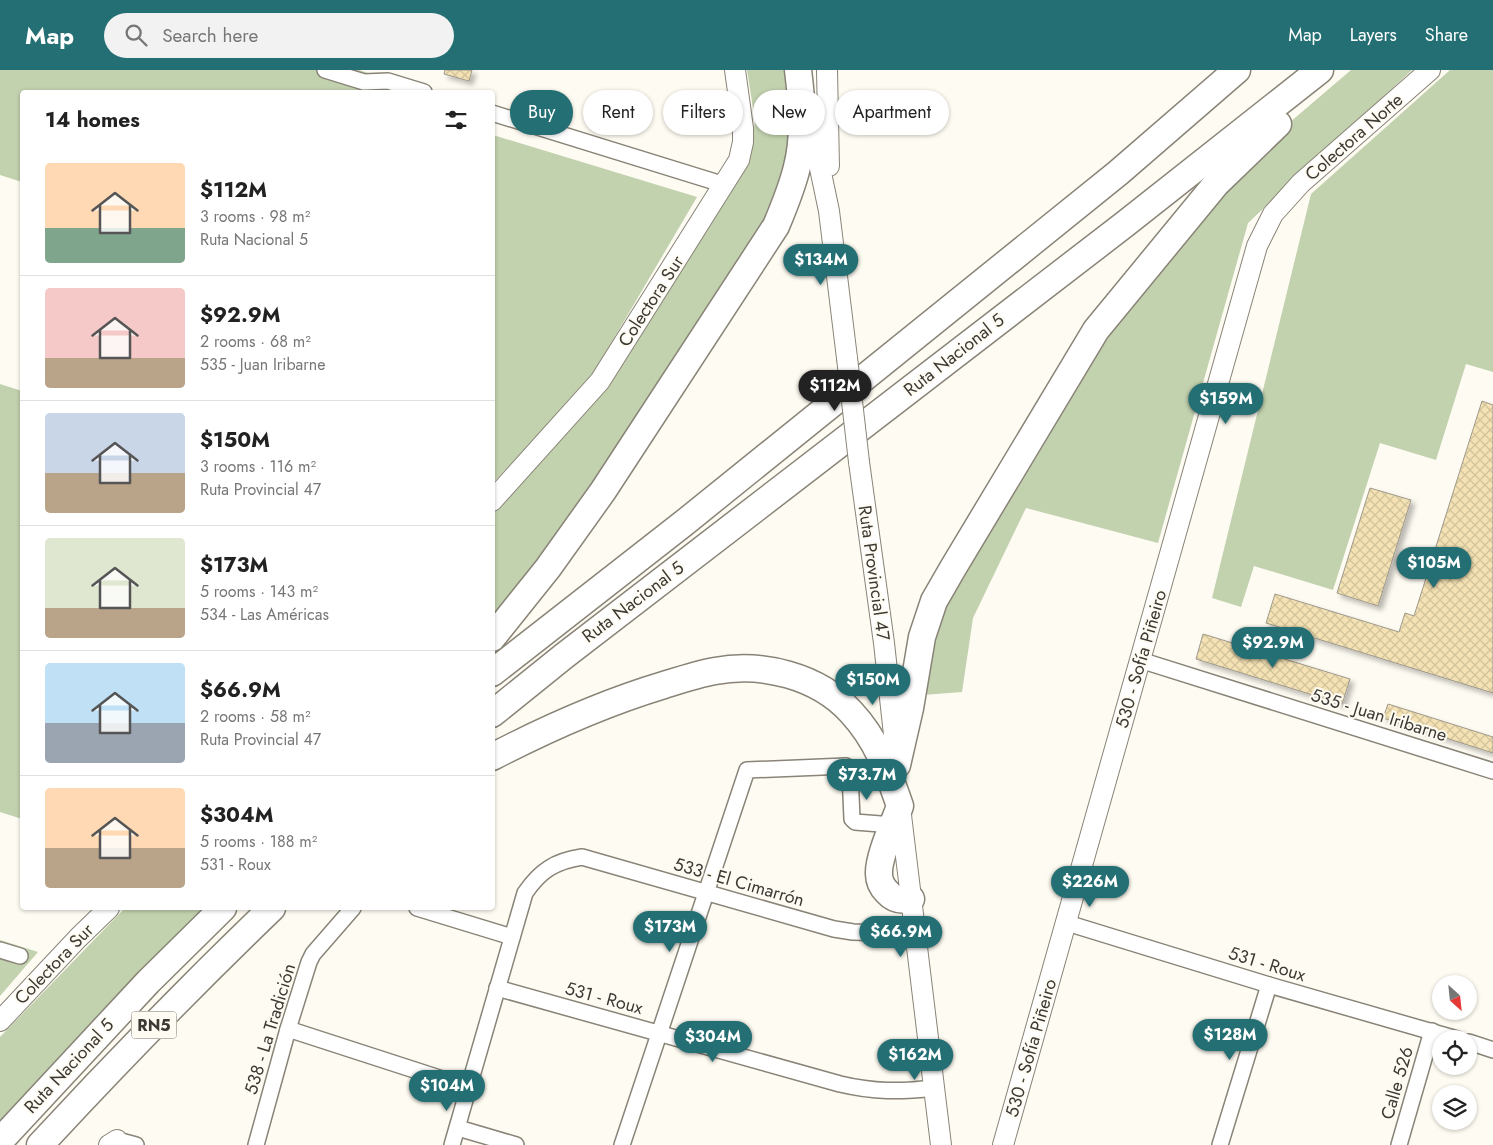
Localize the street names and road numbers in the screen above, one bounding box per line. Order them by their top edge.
street label: Colectora Norte [1299,87,1409,187]
street label: Colectora Sur [612,250,691,352]
street label: Ruta Nacional 5 [898,307,1010,403]
street label: Ruta Provincial 47 [852,504,896,643]
street label: Ruta Nacional 5 [577,555,689,649]
street label: 530 - Sofía Piñeiro [1109,587,1173,731]
street label: 535 - Juan Iribarne [1308,682,1450,748]
street label: 533 - El Cimarrón [671,851,807,913]
street label: Colectora Sur [9,917,100,1010]
street label: 531 - Roux [1225,940,1309,988]
street label: 538 - La Tradición [238,960,302,1098]
street label: 531 - Roux [562,975,646,1021]
street label: 530 - Sofía Piñeiro [999,976,1063,1120]
road number: RN5 [132,1012,176,1038]
street label: Ruta Nacional 5 [18,1013,120,1119]
street label: Calle 526 [1374,1044,1420,1122]

